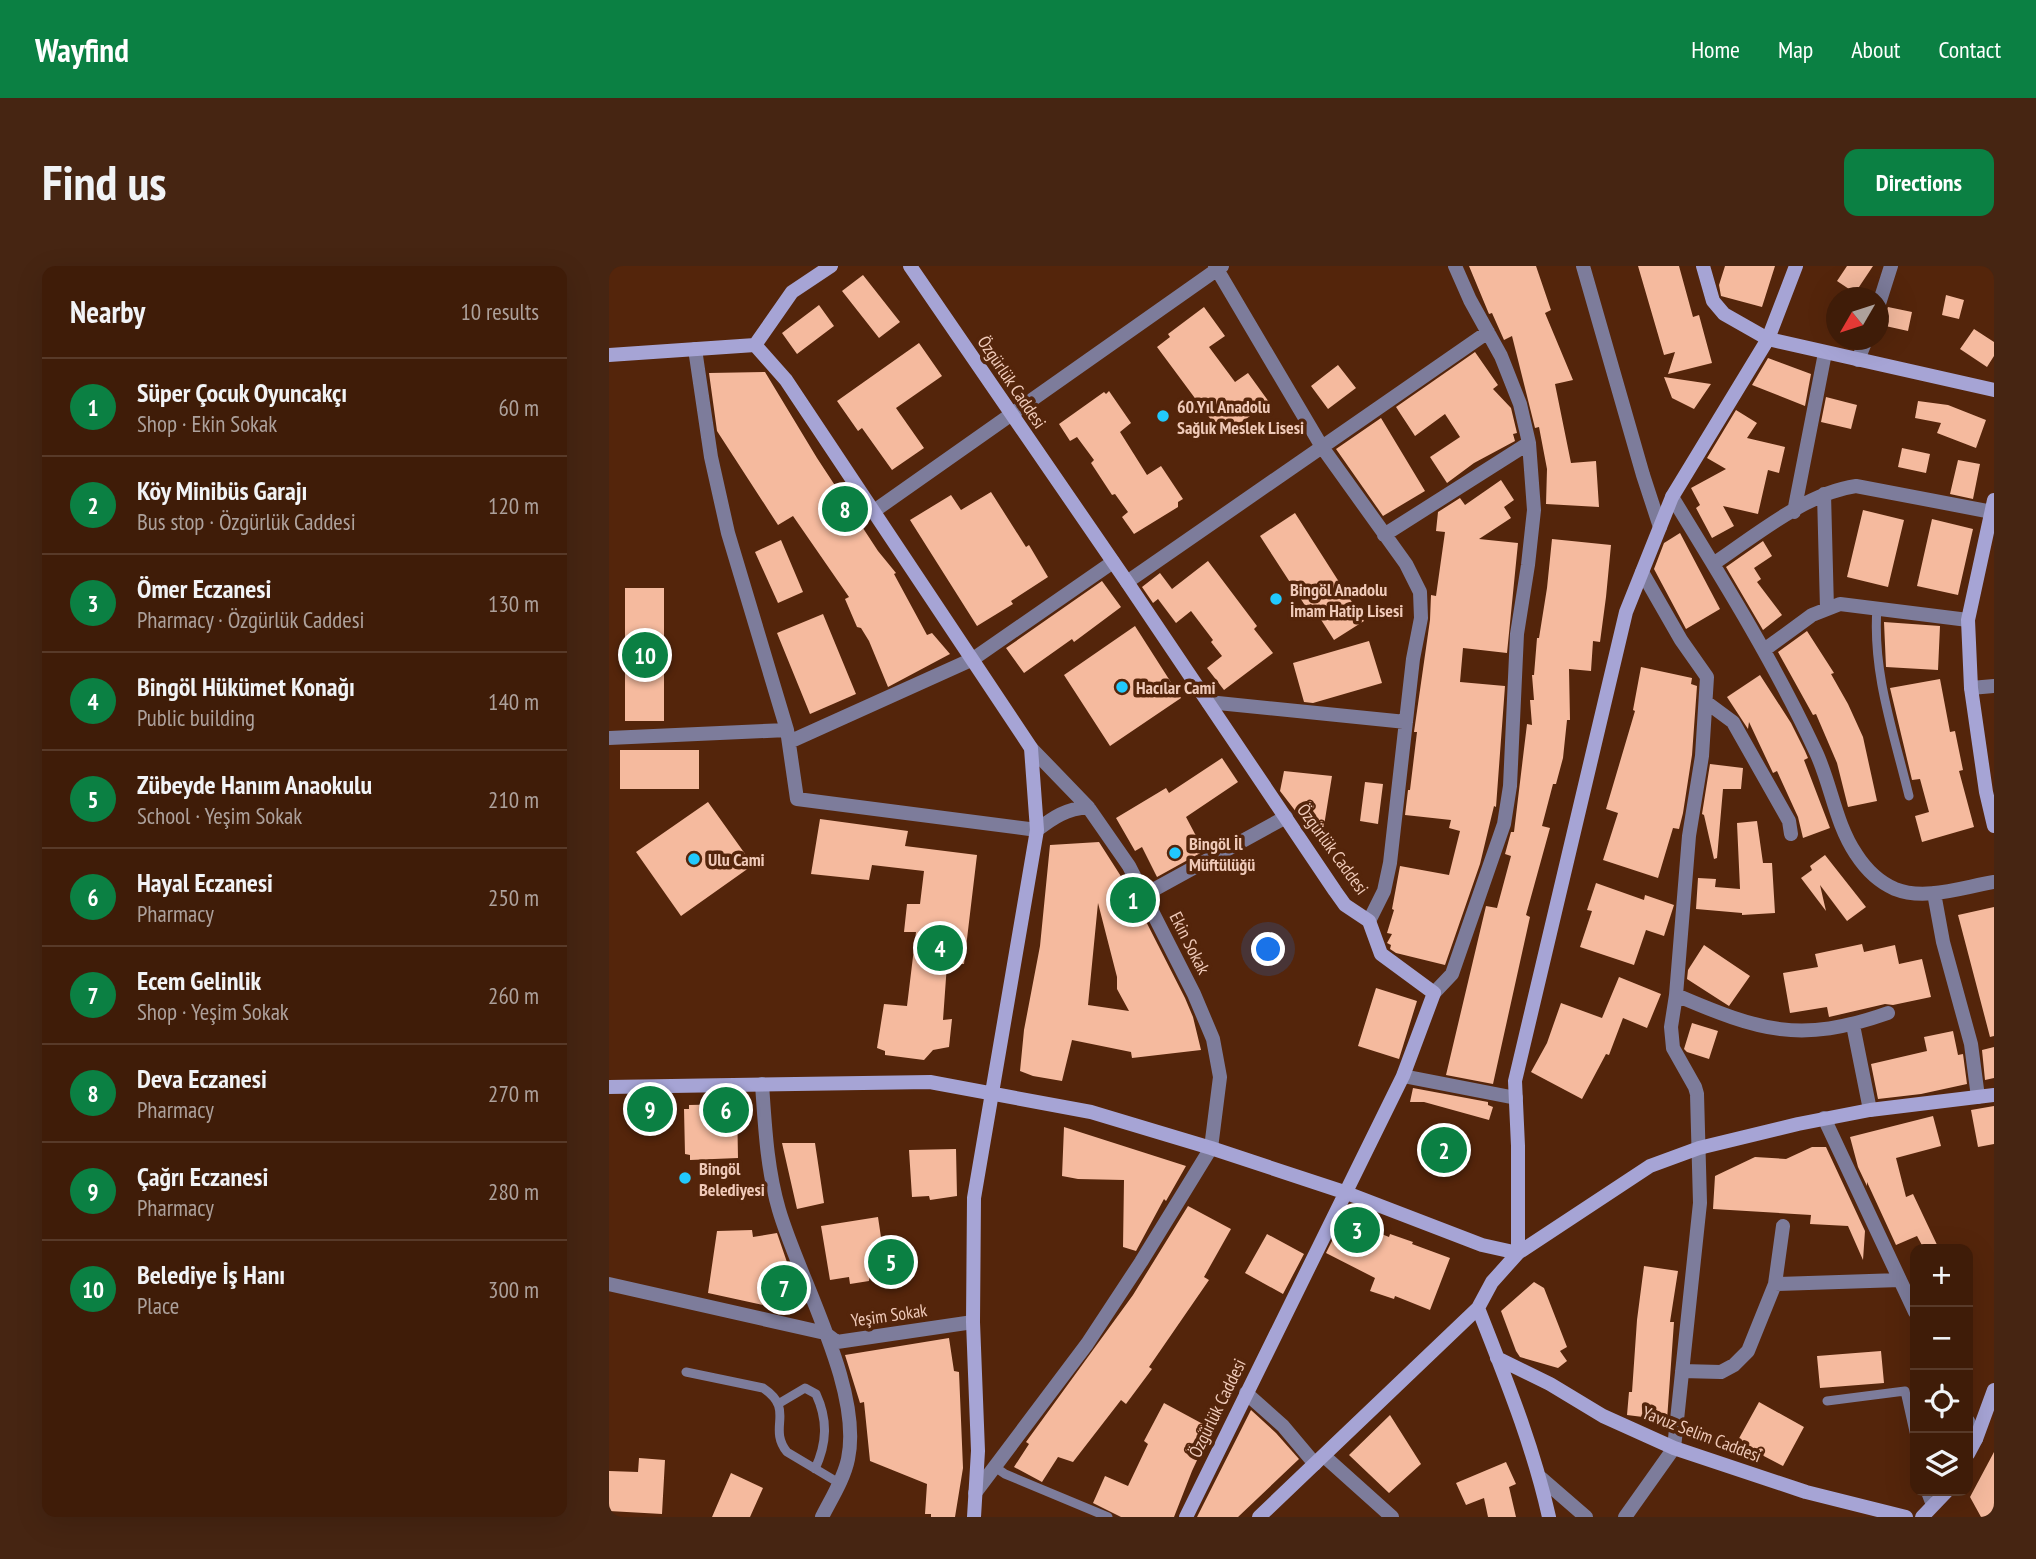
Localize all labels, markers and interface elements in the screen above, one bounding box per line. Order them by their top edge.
text: Wayfind [35,28,129,71]
text: Home [1691,34,1740,65]
text: Map [1778,34,1813,65]
text: About [1851,34,1900,65]
text: Contact [1938,34,2001,65]
button: Directions [1844,149,1994,216]
text: Find us [42,150,166,214]
north arrow [1826,287,1889,350]
text: Nearby [70,292,145,331]
text: 10 results [460,297,539,326]
street label: Özgürlük Caddesi [973,331,1051,433]
text: Süper Çocuk Oyuncakçı [137,376,347,409]
text: 1 [88,393,99,422]
text: 60 m [498,393,539,422]
place label: 60.Yıl Anadolu Sağlık Meslek Lisesi [1177,395,1304,439]
marker: 60.Yıl Anadolu Sağlık Meslek Lisesi [1155,408,1171,424]
text: Shop · Ekin Sokak [137,409,277,438]
text: Köy Minibüs Garajı [137,474,307,507]
pin: 8 [822,483,868,535]
text: 2 [88,491,99,520]
text: 120 m [488,491,539,520]
text: Bus stop · Özgürlük Caddesi [137,507,356,536]
text: Ömer Eczanesi [137,572,271,605]
place label: Bingöl Anadolu İmam Hatip Lisesi [1290,578,1403,622]
text: 3 [88,589,99,618]
text: 130 m [488,589,539,618]
marker: Bingöl Anadolu İmam Hatip Lisesi [1268,591,1284,607]
text: Pharmacy · Özgürlük Caddesi [137,605,364,634]
pin: 10 [622,629,668,681]
text: Bingöl Hükümet Konağı [137,670,355,703]
place label: Hacılar Cami [1136,676,1215,699]
marker: Hacılar Cami [1114,679,1130,695]
text: 4 [88,687,99,716]
text: 140 m [488,687,539,716]
text: Public building [137,703,255,732]
text: Zübeyde Hanım Anaokulu [137,768,372,801]
text: 5 [88,785,99,814]
text: 210 m [488,785,539,814]
street label: Özgürlük Caddesi [1292,799,1374,899]
text: School · Yeşim Sokak [137,801,302,830]
place label: Bingöl İl Müftülüğü [1189,832,1255,876]
marker: Bingöl İl Müftülüğü [1167,845,1183,861]
place label: Ulu Cami [708,848,765,871]
marker: Ulu Cami [686,851,702,867]
text: Hayal Eczanesi [137,866,273,899]
pin: 1 [1110,874,1156,926]
text: 6 [88,883,99,912]
text: 250 m [488,883,539,912]
text: Pharmacy [137,899,214,928]
street label: Ekin Sokak [1165,908,1215,978]
pin: 4 [917,922,963,974]
your location [1251,932,1285,966]
text: Ecem Gelinlik [137,964,261,997]
text: 7 [88,981,99,1010]
text: 260 m [488,981,539,1010]
text: Shop · Yeşim Sokak [137,997,289,1026]
text: Deva Eczanesi [137,1062,267,1095]
text: 8 [88,1079,99,1108]
text: 270 m [488,1079,539,1108]
pin: 9 [627,1083,673,1135]
pin: 6 [703,1084,749,1136]
text: Pharmacy [137,1095,214,1124]
pin: 2 [1421,1124,1467,1176]
place label: Bingöl Belediyesi [699,1157,765,1201]
text: Çağrı Eczanesi [137,1160,268,1193]
marker: Bingöl Belediyesi [677,1170,693,1186]
text: 9 [88,1177,99,1206]
text: 280 m [488,1177,539,1206]
text: Pharmacy [137,1193,214,1222]
pin: 3 [1334,1204,1380,1256]
pin: 5 [868,1236,914,1288]
map controls [1910,1244,1973,1496]
button: + [1910,1244,1973,1307]
text: Belediye İş Hanı [137,1258,285,1291]
pin: 7 [761,1262,807,1314]
text: 10 [82,1275,104,1304]
text: 300 m [488,1275,539,1304]
text: Place [137,1291,179,1320]
street label: Yeşim Sokak [850,1298,928,1332]
button: − [1910,1307,1973,1370]
street label: Özgürlük Caddesi [1183,1355,1251,1461]
button: locate [1910,1370,1973,1433]
street label: Yavuz Selim Caddesi [1639,1401,1765,1467]
button: layers [1910,1433,1973,1496]

